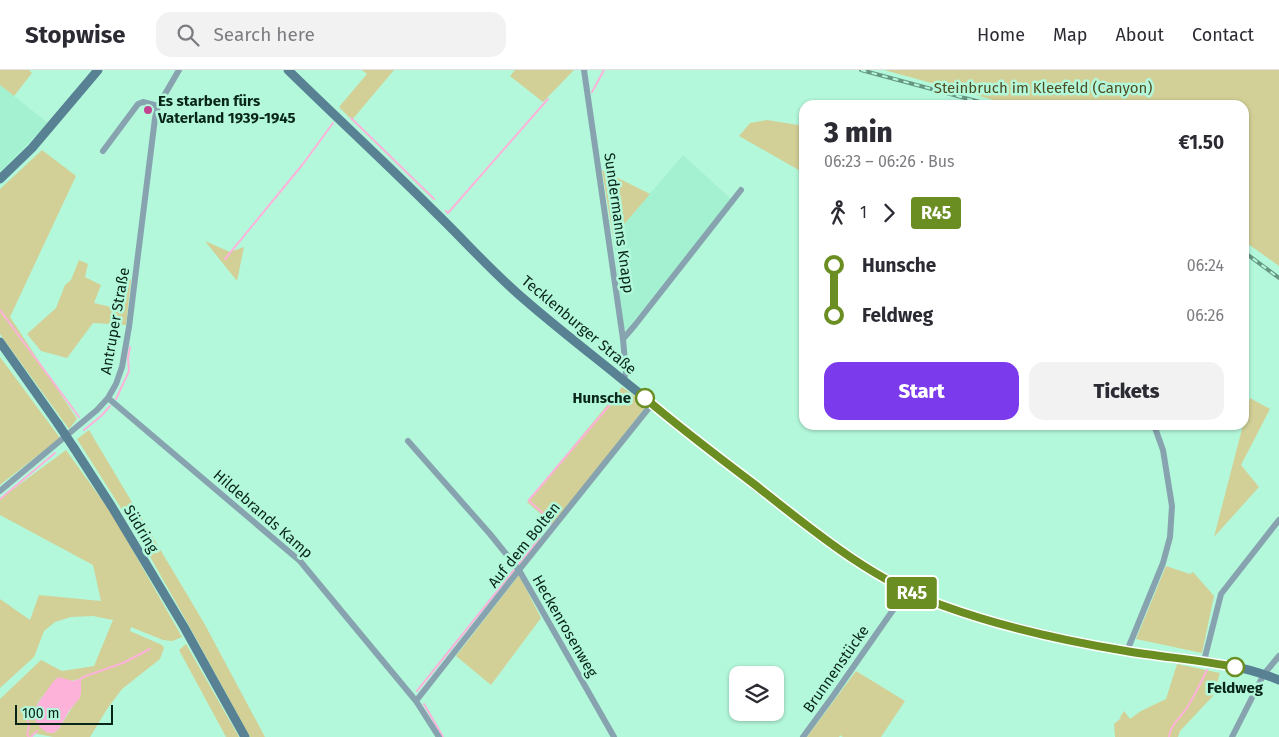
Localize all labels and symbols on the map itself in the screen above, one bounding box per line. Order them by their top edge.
park label: Steinbruch im Kleefeld (Canyon) [934,79,1152,97]
place label: Es starben fürs Vaterland 1939-1945 [157,92,296,127]
marker: Es starben fürs Vaterland 1939-1945 [142,104,154,116]
street label: Sundermanns Knapp [600,152,638,294]
street label: Antruper Straße [97,266,133,376]
street label: Tecklenburger Straße [518,272,640,378]
marker: Hunsche [635,388,655,408]
place label: Hunsche [572,389,631,407]
street label: Hildebrands Kamp [210,466,316,562]
street label: Auf dem Bolten [484,499,564,591]
street label: Südring [120,502,162,556]
street label: Heckenrosenweg [528,572,602,680]
line badge: R45 [883,577,941,609]
street label: Brunnenstücke [799,622,873,716]
marker: Feldweg [1225,657,1245,677]
place label: Feldweg [1207,679,1264,697]
scale bar [15,702,112,725]

